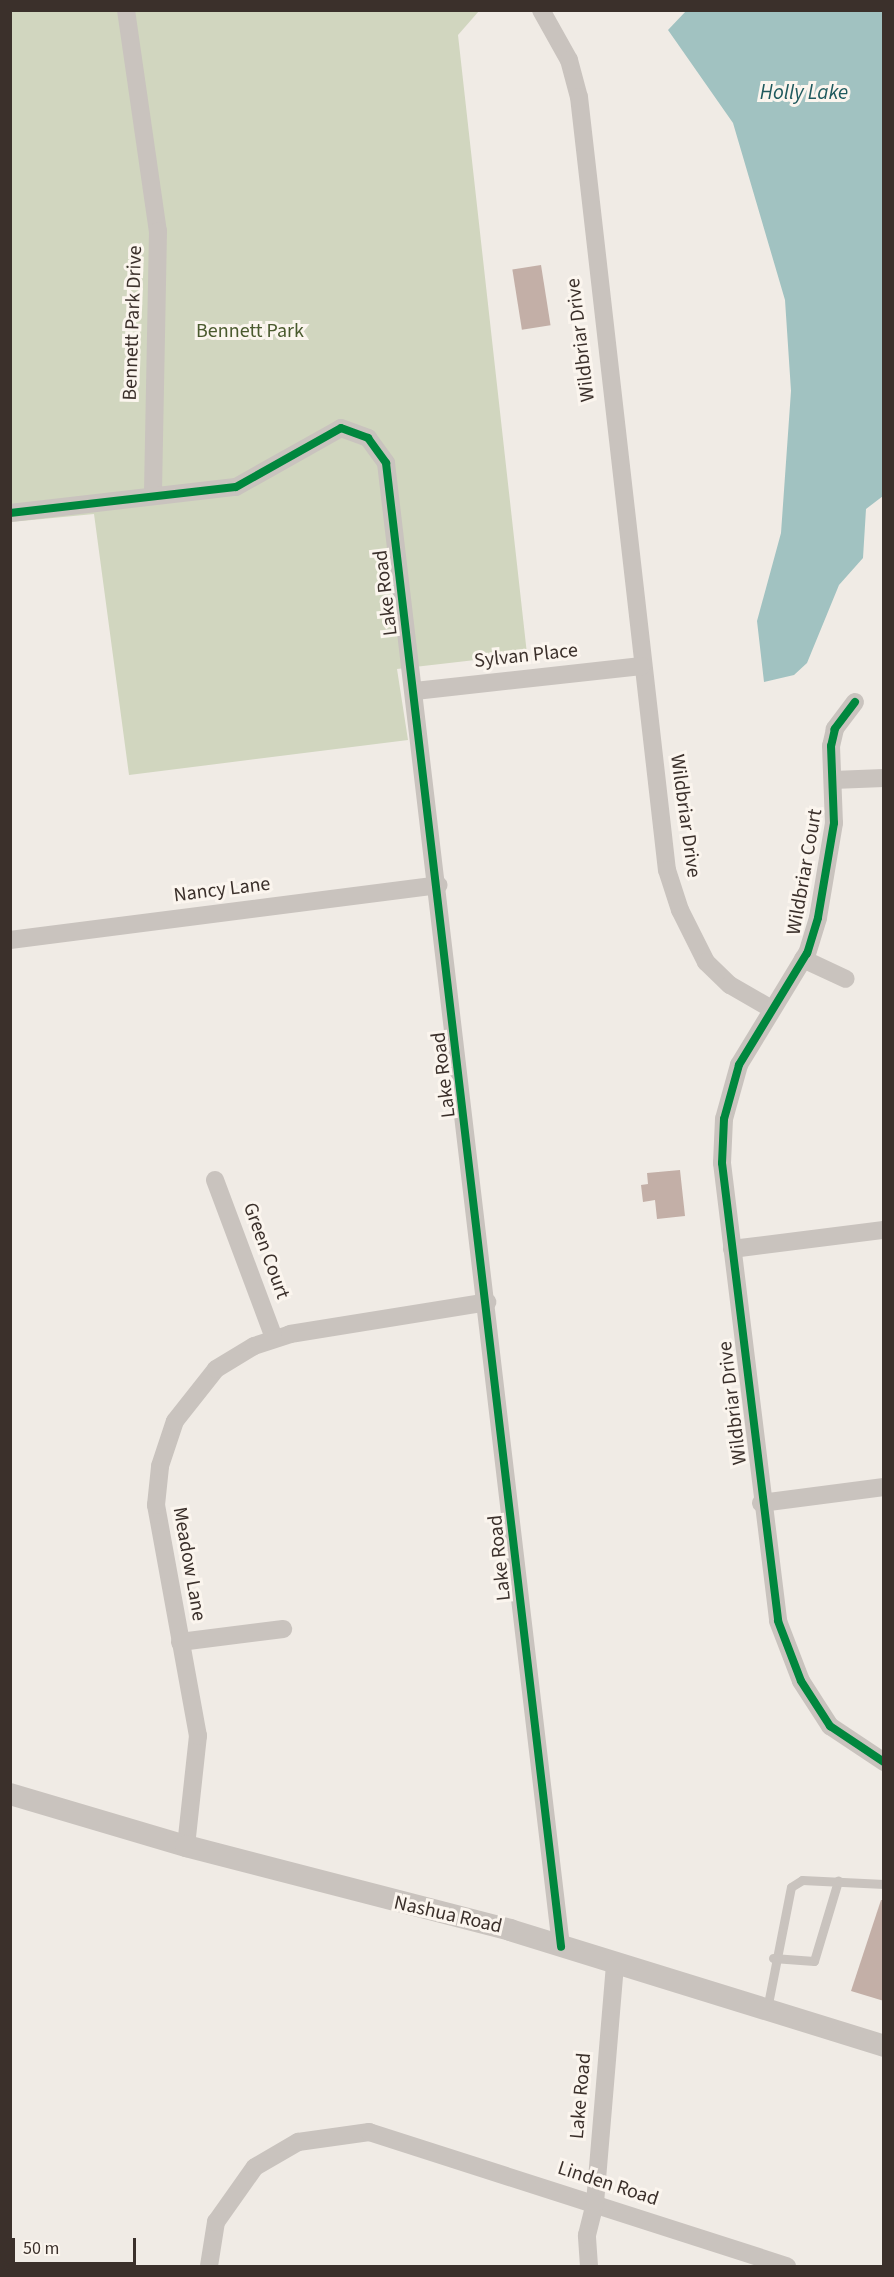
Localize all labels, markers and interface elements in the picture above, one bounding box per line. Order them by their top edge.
water label: Holly Lake [760,79,848,105]
street label: Bennett Park Drive [118,245,148,401]
street label: Wildbriar Drive [562,277,600,403]
park label: Bennett Park [196,319,304,343]
street label: Lake Road [369,549,403,637]
street label: Sylvan Place [473,639,579,673]
street label: Wildbriar Drive [664,753,706,879]
street label: Wildbriar Court [782,807,828,937]
street label: Nancy Lane [172,872,272,908]
street label: Lake Road [427,1031,461,1119]
street label: Green Court [238,1200,294,1302]
street label: Wildbriar Drive [714,1340,752,1466]
street label: Meadow Lane [167,1505,211,1623]
street label: Lake Road [484,1514,516,1602]
street label: Nashua Road [392,1891,504,1939]
street label: Lake Road [565,2052,597,2140]
street label: Linden Road [555,2156,661,2212]
scale bar [15,2226,140,2264]
text: 50 m [23,2236,59,2261]

